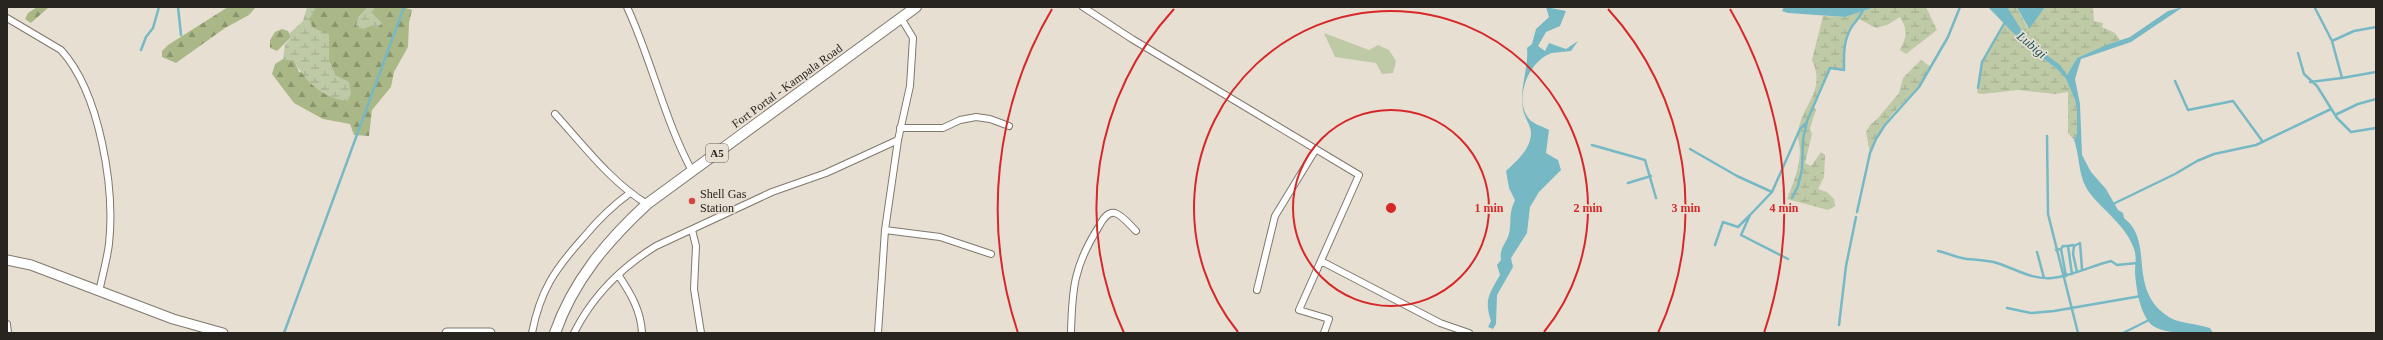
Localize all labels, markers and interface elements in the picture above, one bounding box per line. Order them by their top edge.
water label: Lubigi [2013,28,2050,62]
street label: Fort Portal - Kampala Road [729,41,845,131]
road number: A5 [706,144,728,162]
place label: Shell Gas Station [700,187,747,215]
marker: Shell Gas Station [687,196,697,206]
centre of rings [1384,201,1398,215]
text: 1 min [1474,201,1504,215]
text: 2 min [1573,201,1603,215]
text: 3 min [1671,201,1701,215]
text: 4 min [1769,201,1799,215]

